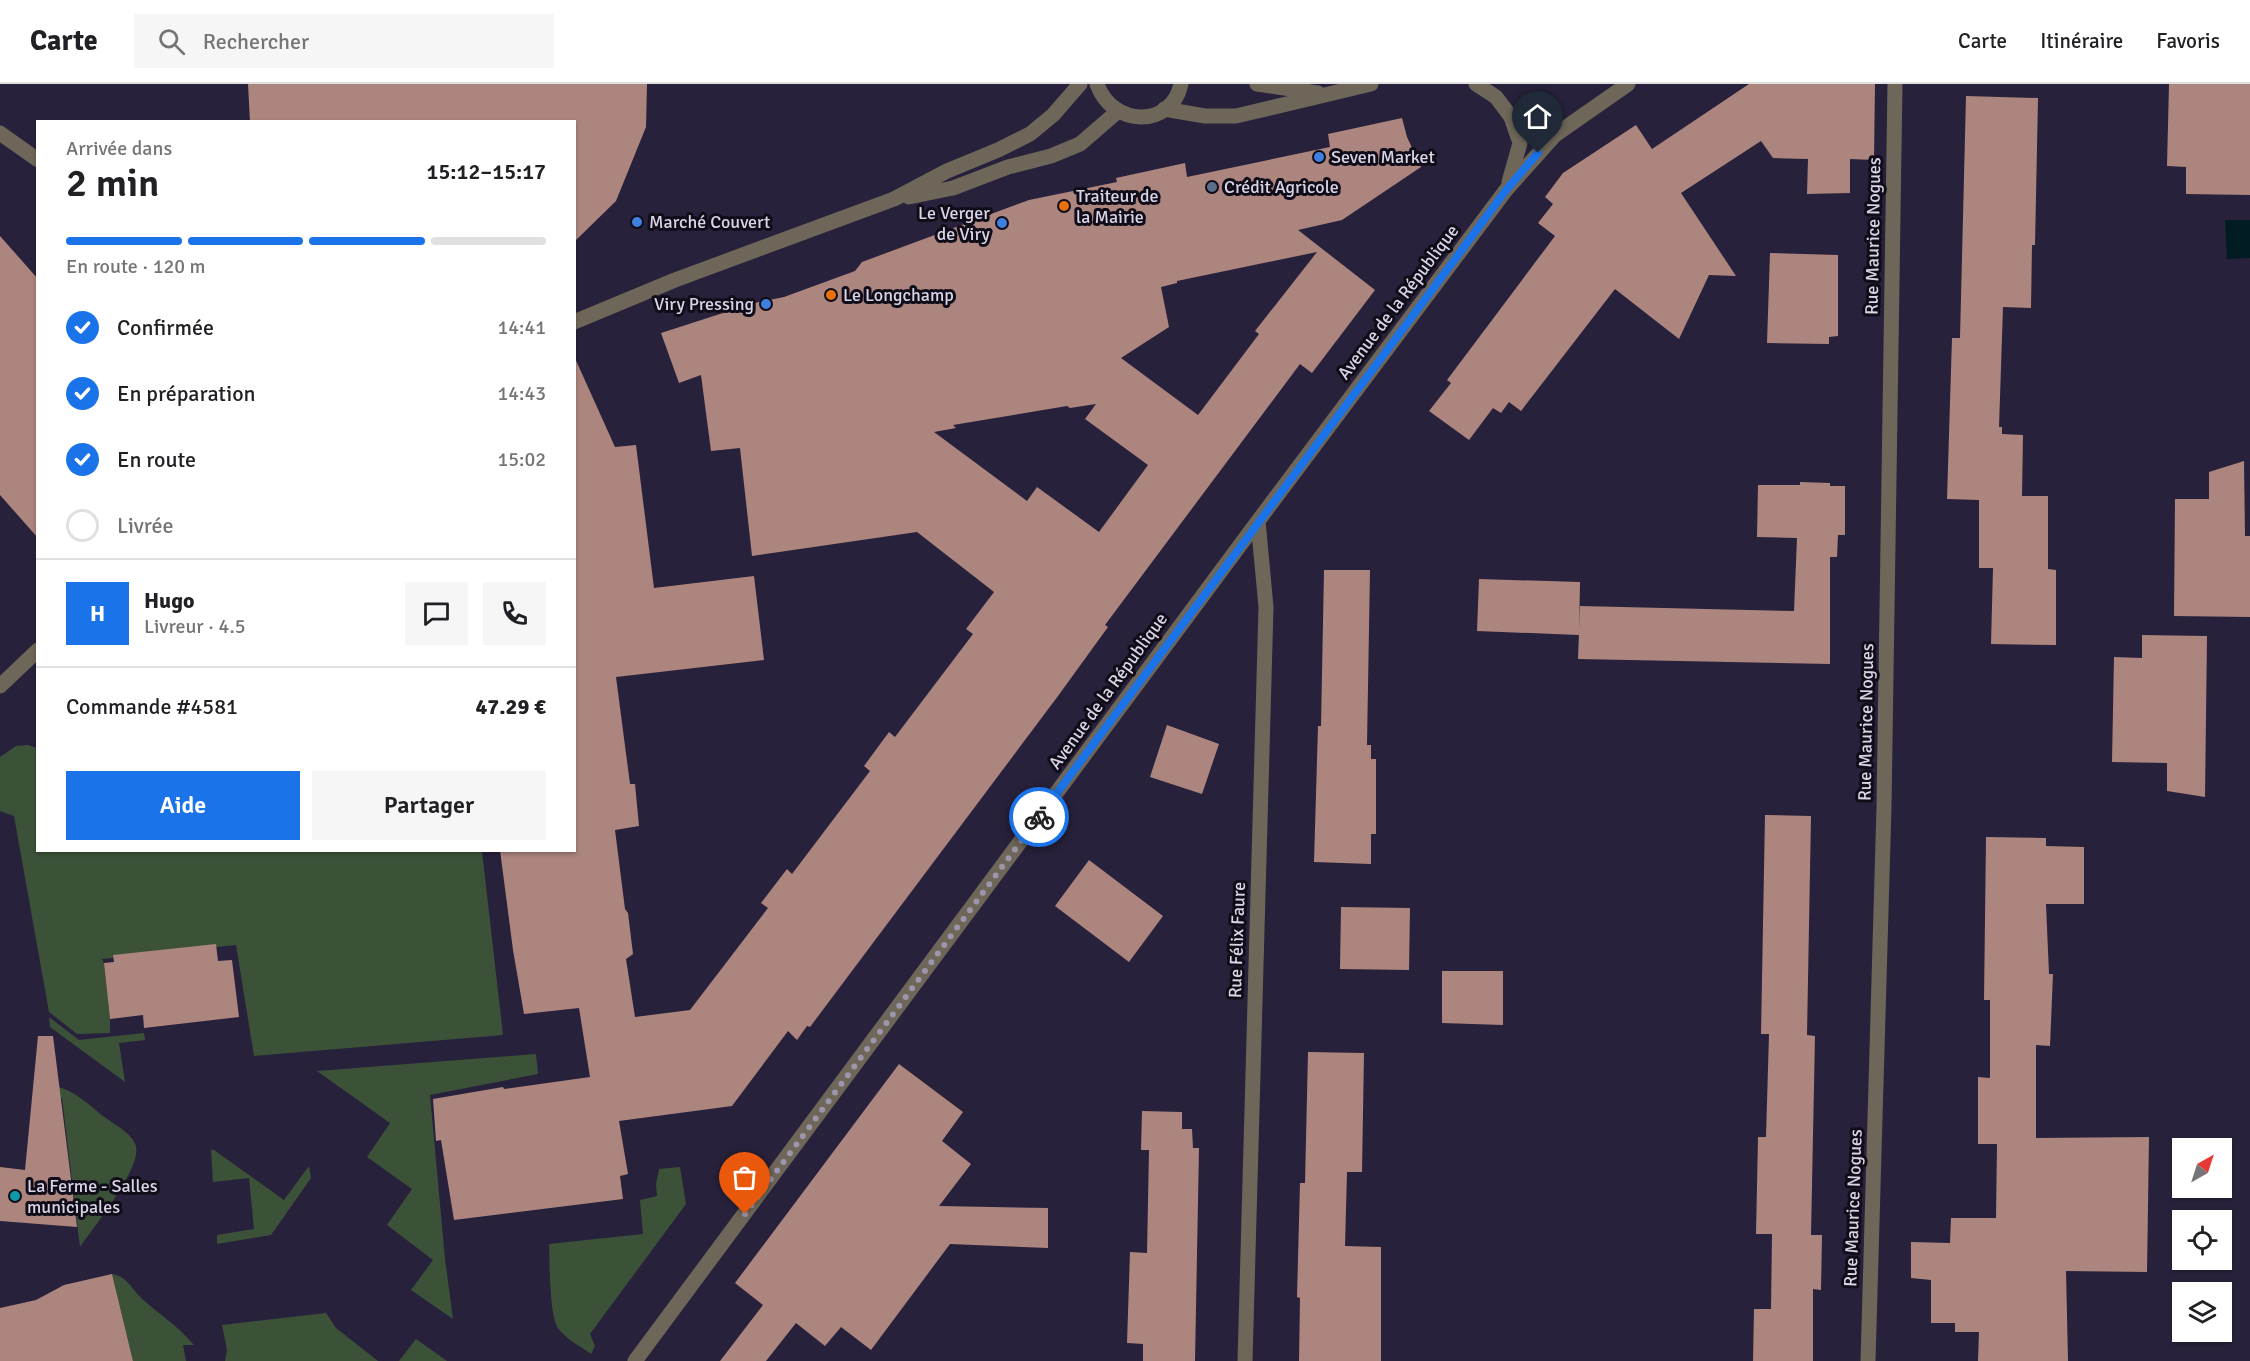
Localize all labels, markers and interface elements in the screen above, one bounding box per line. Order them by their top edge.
search box [134,14,554,68]
text: Carte [30,24,98,58]
icon: search [155,25,188,58]
text: Rechercher [203,28,309,55]
text: Carte [1958,28,2007,54]
text: Itinéraire [2040,28,2123,54]
text: Favoris [2156,28,2220,54]
pin [1512,91,1563,153]
icon: home [1521,100,1554,133]
text: Arrivée dans [66,136,172,161]
place label: Seven Market [1331,146,1435,168]
marker: Seven Market [1312,150,1326,164]
street label: Rue Maurice Nogues [1861,157,1885,315]
text: 15:12–15:17 [427,158,546,185]
text: 2 min [66,159,159,207]
place label: Crédit Agricole [1224,176,1339,198]
marker: Crédit Agricole [1205,180,1219,194]
place label: Traiteur de la Mairie [1076,185,1159,228]
marker: Traiteur de la Mairie [1057,199,1071,213]
place label: Le Verger de Viry [918,202,991,245]
place label: Marché Couvert [649,211,770,233]
marker: Marché Couvert [630,215,644,229]
marker: Le Verger de Viry [995,216,1009,230]
street label: Avenue de la République [1333,220,1463,384]
text: En route · 120 m [66,254,205,279]
place label: Le Longchamp [843,284,954,306]
marker: Le Longchamp [824,288,838,302]
place label: Viry Pressing [654,293,754,315]
marker: Viry Pressing [759,297,773,311]
icon: check [66,311,99,344]
text: Confirmée [117,314,214,341]
text: 14:41 [497,315,546,340]
icon: check [66,377,99,410]
text: En préparation [117,380,256,407]
text: 14:43 [497,381,546,406]
icon: check [66,443,99,476]
text: En route [117,446,196,473]
text: 15:02 [497,447,546,472]
text: Livrée [117,512,174,539]
button: chat [405,582,468,645]
button: phone [483,582,546,645]
text: Hugo [144,587,194,614]
text: H [90,600,105,627]
street label: Avenue de la République [1044,608,1172,774]
text: Livreur · 4.5 [144,614,245,639]
street label: Rue Maurice Nogues [1854,643,1878,801]
text: Commande #4581 [66,693,238,720]
text: 47.29 € [475,693,546,720]
button: Aide [66,771,300,840]
button: Partager [312,771,546,840]
courier [1009,787,1069,847]
icon: bike [1023,801,1056,834]
street label: Rue Félix Faure [1224,881,1250,999]
street label: Rue Maurice Nogues [1839,1129,1867,1287]
north arrow [2172,1138,2232,1198]
map controls [2172,1138,2232,1342]
pin [719,1152,770,1214]
icon: bag [728,1161,761,1194]
place label: La Ferme - Salles municipales [27,1175,158,1218]
marker: La Ferme - Salles municipales [8,1189,22,1203]
button: locate [2172,1210,2232,1270]
button: layers [2172,1282,2232,1342]

